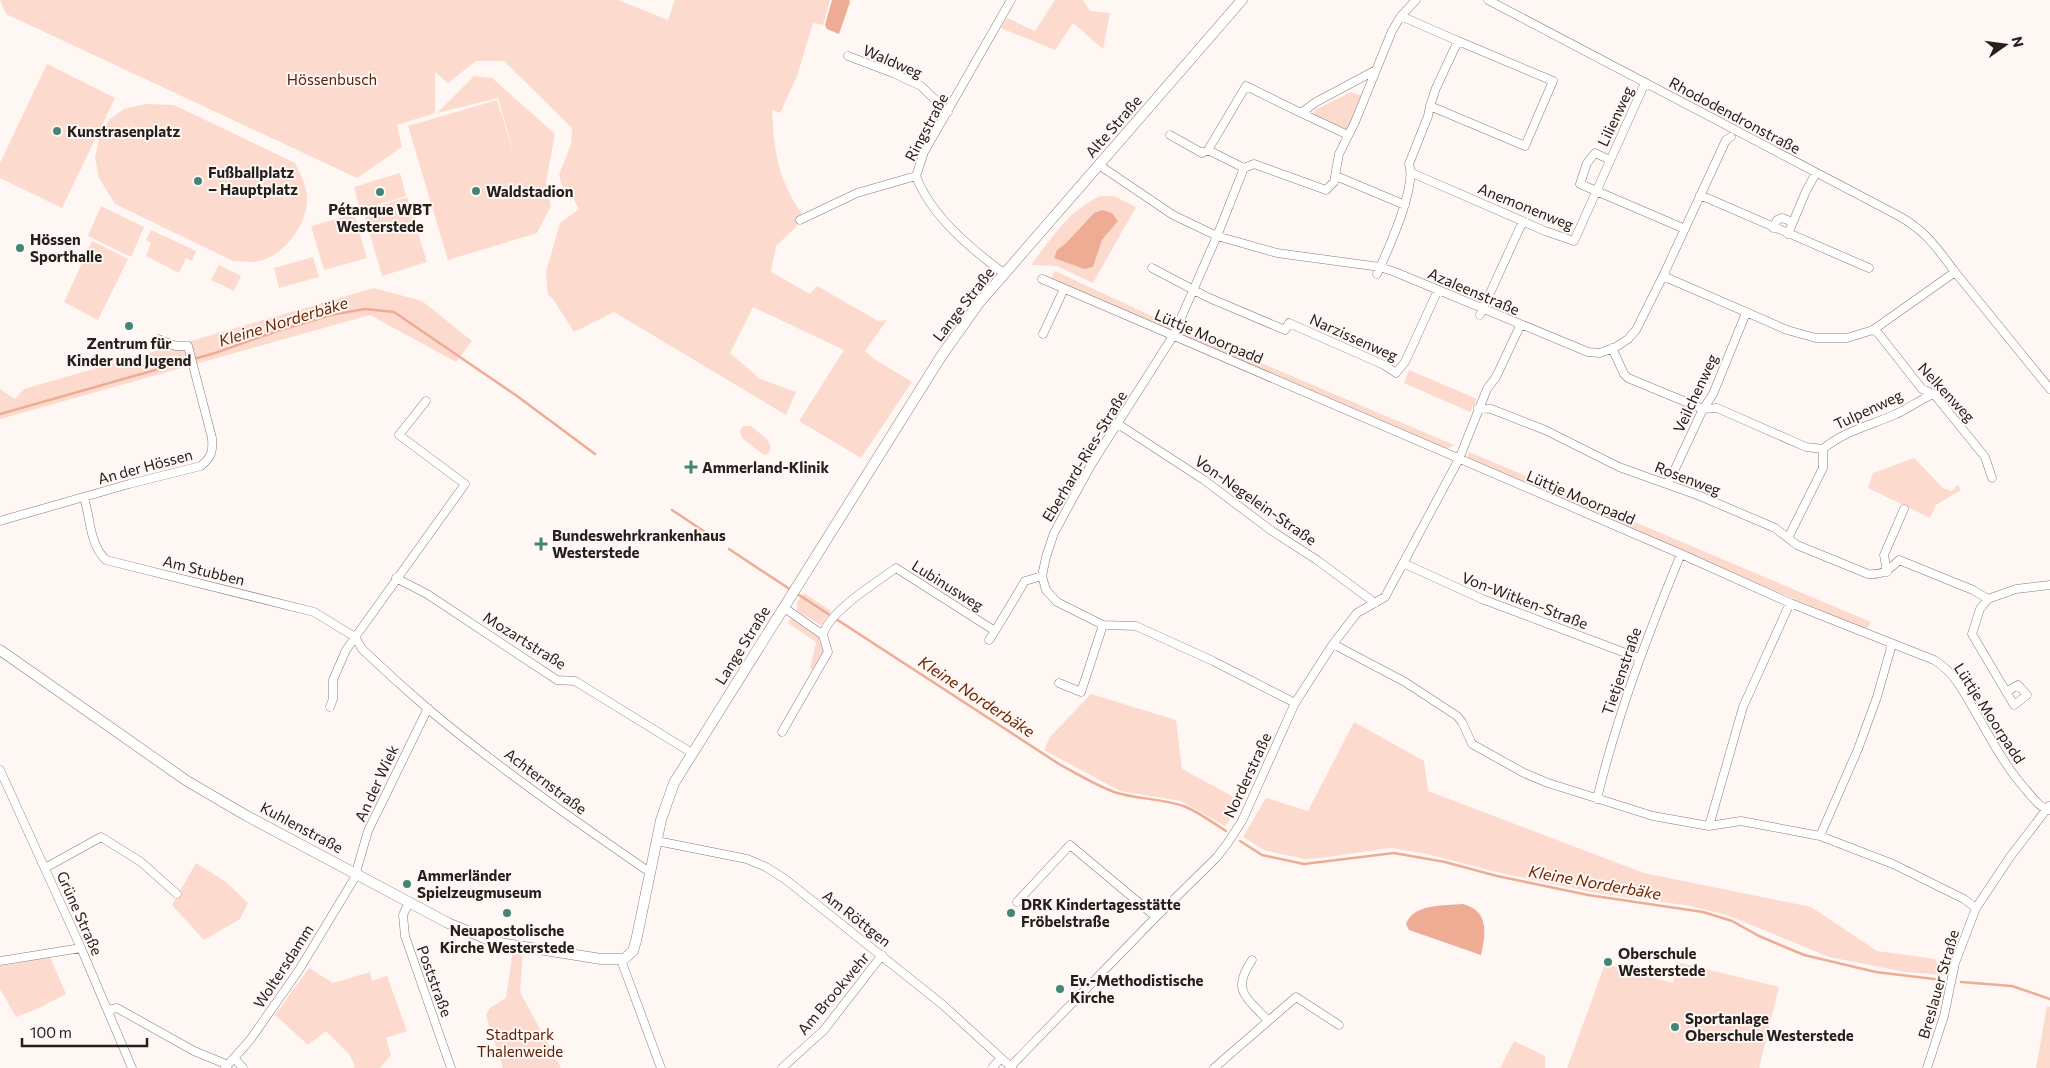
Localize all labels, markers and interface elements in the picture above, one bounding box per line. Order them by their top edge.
north arrow [1980,20,2030,70]
text: N [2009,35,2028,49]
street label: Waldweg [861,40,925,82]
park label: Hössenbusch [287,70,377,88]
street label: Rhododendronstraße [1666,73,1804,157]
street label: Lilienweg [1593,83,1637,149]
street label: Ringstraße [901,90,951,164]
street label: Alte Straße [1081,91,1145,161]
place label: Kunstrasenplatz [67,122,180,140]
marker: Kunstrasenplatz [51,125,63,137]
place label: Fußballplatz – Hauptplatz [208,163,298,198]
marker: Fußballplatz – Hauptplatz [192,175,204,187]
street label: Anemonenweg [1476,179,1576,233]
place label: Waldstadion [486,182,573,200]
marker: Waldstadion [470,185,482,197]
marker: Pétanque WBT Westerstede [374,186,386,198]
place label: Pétanque WBT Westerstede [328,200,432,235]
place label: Hössen Sporthalle [30,230,102,265]
marker: Hössen Sporthalle [14,242,26,254]
street label: Lange Straße [928,263,998,345]
street label: Azaleenstraße [1426,264,1522,318]
water label: Kleine Norderbäke [216,292,351,350]
street label: Lüttje Moorpadd [1152,305,1266,367]
street label: Narzissenweg [1307,310,1401,364]
marker: Zentrum für Kinder und Jugend [123,320,135,332]
place label: Zentrum für Kinder und Jugend [67,334,191,369]
street label: Veilchenweg [1669,351,1721,435]
street label: Nelkenweg [1915,358,1979,426]
street label: Tulpenweg [1831,385,1905,433]
street label: Eberhard-Ries-Straße [1038,387,1130,525]
street label: An der Hössen [96,445,194,487]
street label: Von-Negelein-Straße [1192,451,1320,549]
street label: Rosenweg [1652,457,1724,499]
place label: Ammerland-Klinik [702,458,829,476]
marker: Ammerland-Klinik [684,460,698,474]
street label: Lüttje Moorpadd [1524,466,1638,528]
place label: Bundeswehrkrankenhaus Westerstede [552,526,726,561]
marker: Bundeswehrkrankenhaus Westerstede [534,537,548,551]
street label: Am Stubben [161,551,247,589]
street label: Lubinusweg [909,556,987,614]
street label: Von-Witken-Straße [1459,568,1591,632]
street label: Lange Straße [711,602,773,688]
street label: Mozartstraße [480,607,570,673]
street label: Tietjenstraße [1598,625,1644,717]
water label: Kleine Norderbäke [915,651,1039,741]
street label: Lüttje Moorpadd [1951,659,2029,767]
street label: Norderstraße [1219,729,1275,820]
street label: An der Wiek [350,742,402,824]
street label: Achternstraße [501,744,591,818]
street label: Kuhlenstraße [258,798,346,856]
water label: Kleine Norderbäke [1527,861,1663,903]
place label: Ammerländer Spielzeugmuseum [417,866,542,901]
street label: Grüne Straße [53,868,107,958]
marker: Ammerländer Spielzeugmuseum [401,878,413,890]
street label: Am Röttgen [819,886,895,950]
place label: DRK Kindertagesstätte Fröbelstraße [1021,895,1181,930]
marker: Neuapostolische Kirche Westerstede [501,907,513,919]
marker: DRK Kindertagesstätte Fröbelstraße [1005,907,1017,919]
street label: Woltersdamm [249,921,317,1011]
place label: Neuapostolische Kirche Westerstede [440,921,574,956]
street label: Breslauer Straße [1914,927,1962,1041]
street label: Poststraße [414,943,456,1019]
place label: Oberschule Westerstede [1618,944,1705,979]
street label: Am Brookwehr [793,948,873,1038]
marker: Oberschule Westerstede [1602,956,1614,968]
place label: Ev.-Methodistische Kirche [1070,971,1204,1006]
marker: Ev.-Methodistische Kirche [1054,983,1066,995]
place label: Sportanlage Oberschule Westerstede [1685,1009,1854,1044]
scale bar [22,1016,148,1048]
marker: Sportanlage Oberschule Westerstede [1669,1021,1681,1033]
text: 100 m [30,1023,72,1041]
park label: Stadtpark Thalenweide [477,1025,563,1060]

